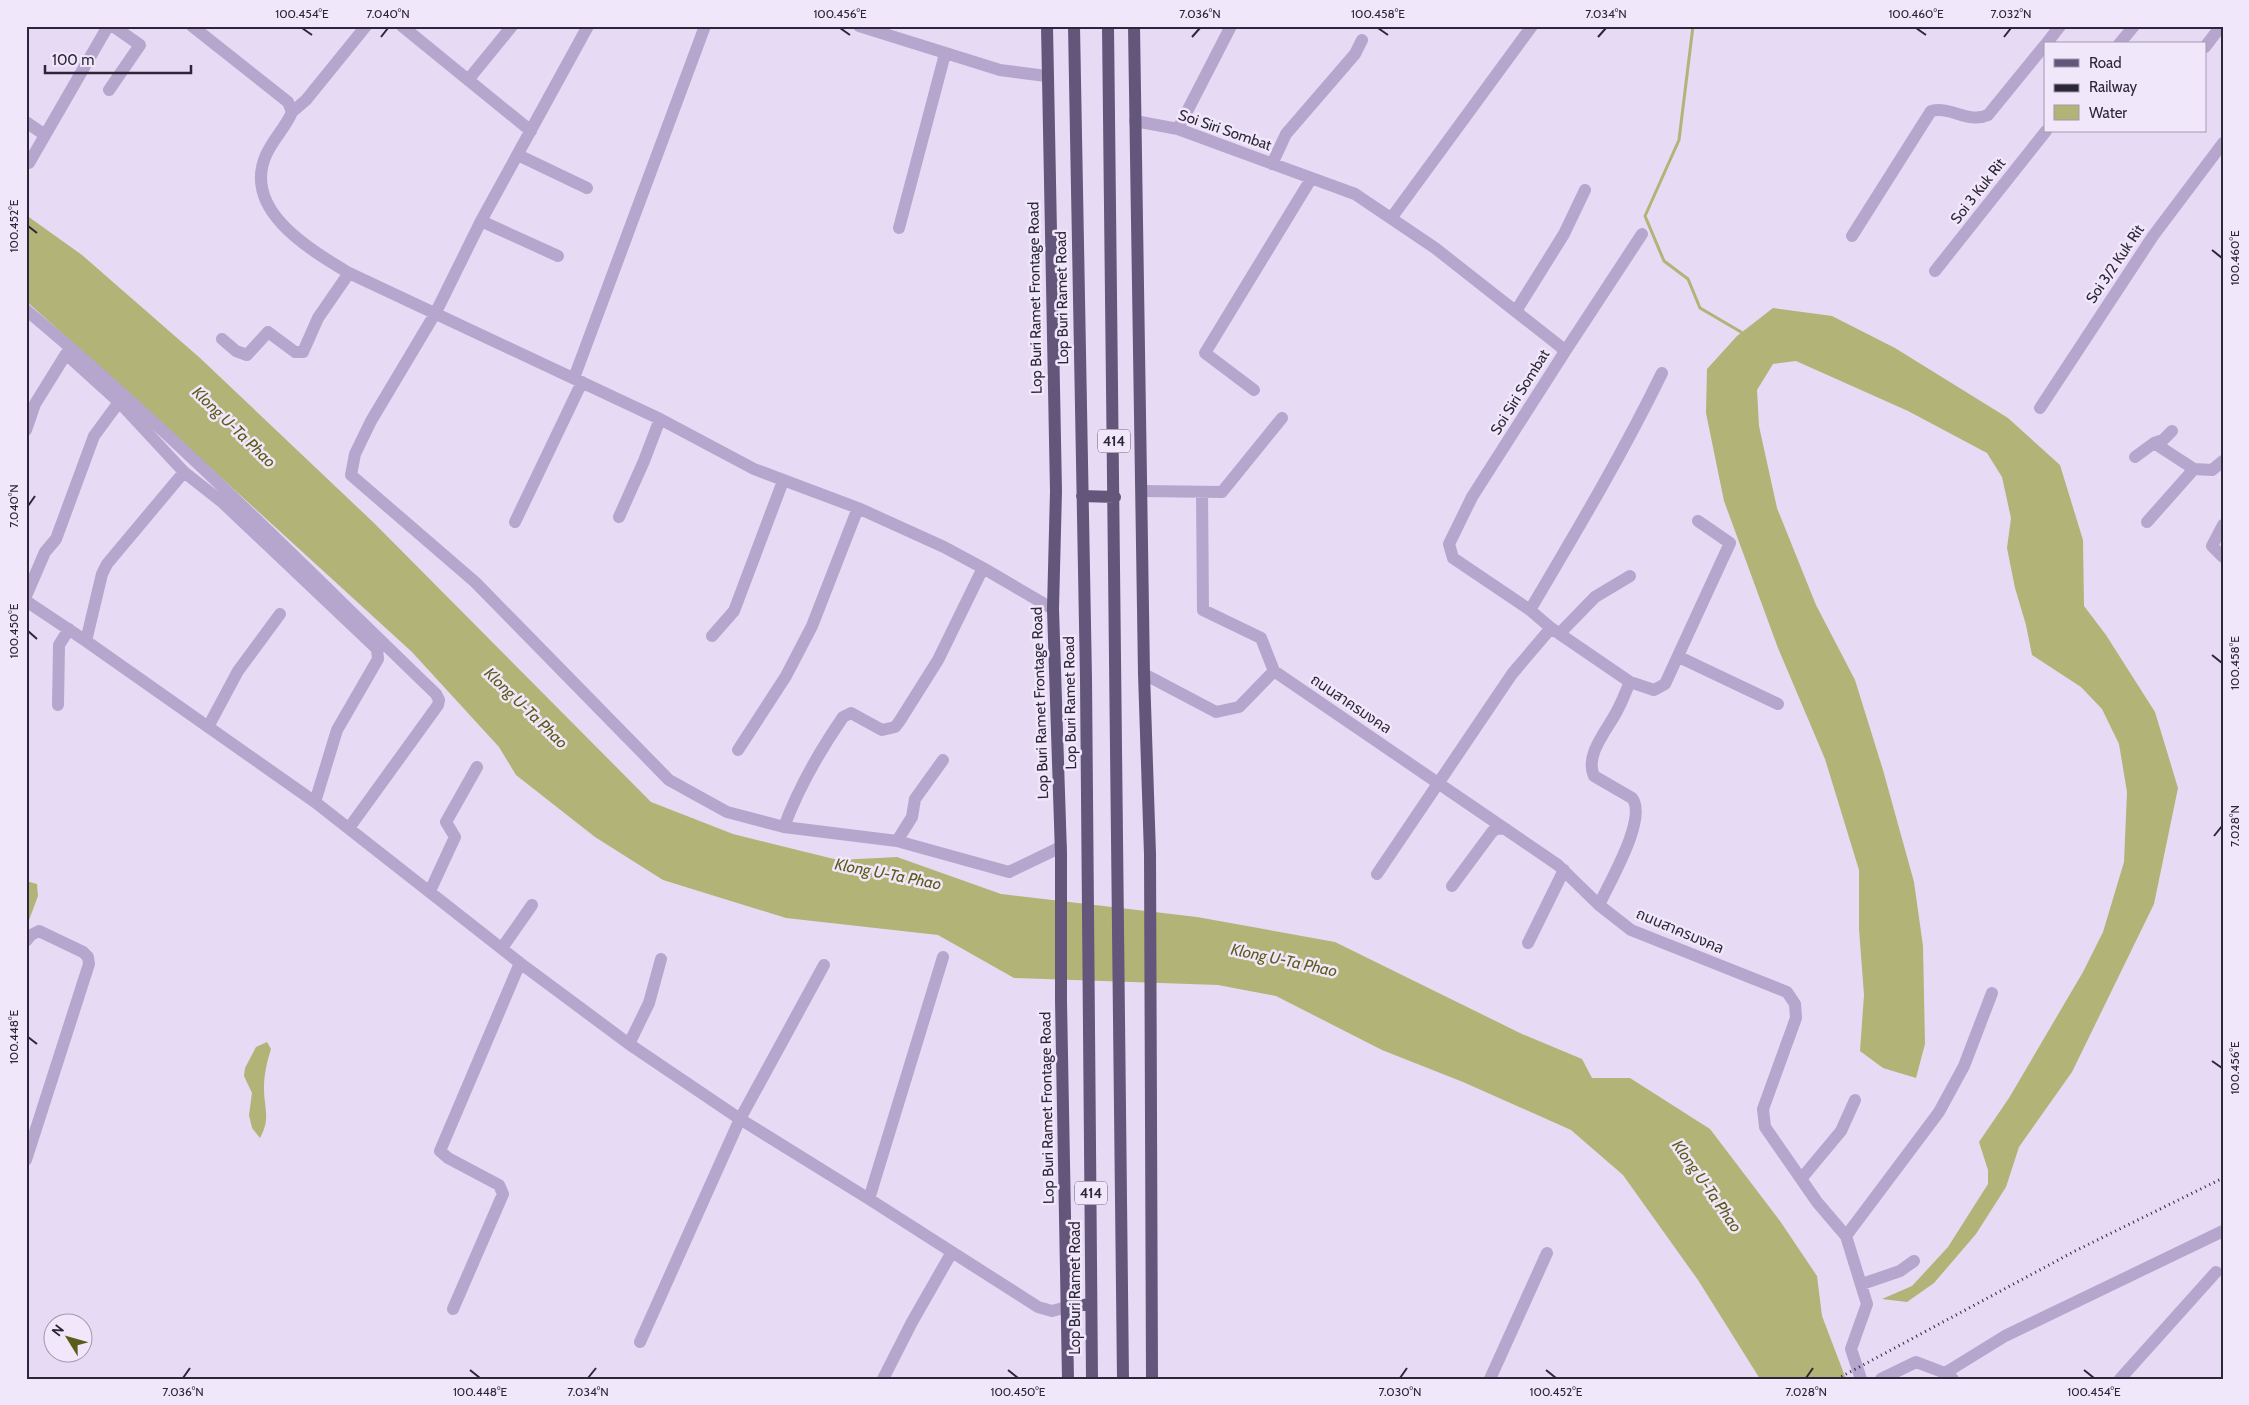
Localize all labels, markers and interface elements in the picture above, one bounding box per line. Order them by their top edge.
text: 100.454°E [275,6,329,21]
text: 7.040°N [366,6,410,21]
text: 100.456°E [813,6,867,21]
text: 7.036°N [1179,6,1221,21]
text: 100.458°E [1351,6,1405,21]
text: 7.034°N [1585,6,1627,21]
text: 100.460°E [1888,6,1944,21]
text: 7.032°N [1991,6,2031,21]
scale bar [45,42,191,74]
legend [2044,42,2206,132]
text: 100 m [52,51,94,69]
text: Road [2089,54,2122,72]
text: Railway [2089,78,2138,96]
text: Water [2089,104,2127,122]
street label: Soi Siri Sombat [1176,106,1274,154]
street label: Soi 3 Kuk Rit [1947,155,2009,227]
text: 100.452°E [6,199,21,252]
street label: Lop Buri Ramet Frontage Road [1024,202,1046,394]
street label: Soi 3/2 Kuk Rit [2082,221,2148,307]
text: 100.460°E [2227,230,2242,286]
street label: Lop Buri Ramet Road [1052,231,1072,365]
street label: Soi Siri Sombat [1487,346,1553,438]
water label: Klong U-Ta Phao [189,383,279,471]
road number: 414 [1098,430,1130,452]
text: 7.040°N [6,484,21,528]
text: 100.450°E [6,603,21,658]
street label: Lop Buri Ramet Frontage Road [1028,607,1052,799]
street label: Lop Buri Ramet Road [1060,636,1080,770]
text: 100.458°E [2227,636,2242,690]
water label: Klong U-Ta Phao [481,664,571,752]
street label: ถนนสาครมงคล [1307,670,1395,738]
text: 7.028°N [2227,805,2242,847]
water label: Klong U-Ta Phao [833,854,943,894]
street label: ถนนสาครมงคล [1633,904,1727,958]
water label: Klong U-Ta Phao [1229,939,1339,981]
text: 100.448°E [6,1010,21,1064]
street label: Lop Buri Ramet Frontage Road [1036,1012,1058,1204]
text: 100.456°E [2227,1041,2242,1095]
water label: Klong U-Ta Phao [1668,1136,1746,1236]
road number: 414 [1075,1182,1107,1204]
street label: Lop Buri Ramet Road [1066,1221,1084,1355]
north arrow [42,1312,92,1362]
text: N [47,1321,68,1340]
text: 7.036°N [162,1384,204,1399]
text: 100.448°E [453,1384,507,1399]
text: 7.034°N [567,1384,609,1399]
text: 100.450°E [991,1384,1046,1399]
text: 7.030°N [1378,1384,1422,1399]
text: 100.452°E [1530,1384,1583,1399]
text: 7.028°N [1785,1384,1827,1399]
text: 100.454°E [2067,1384,2121,1399]

